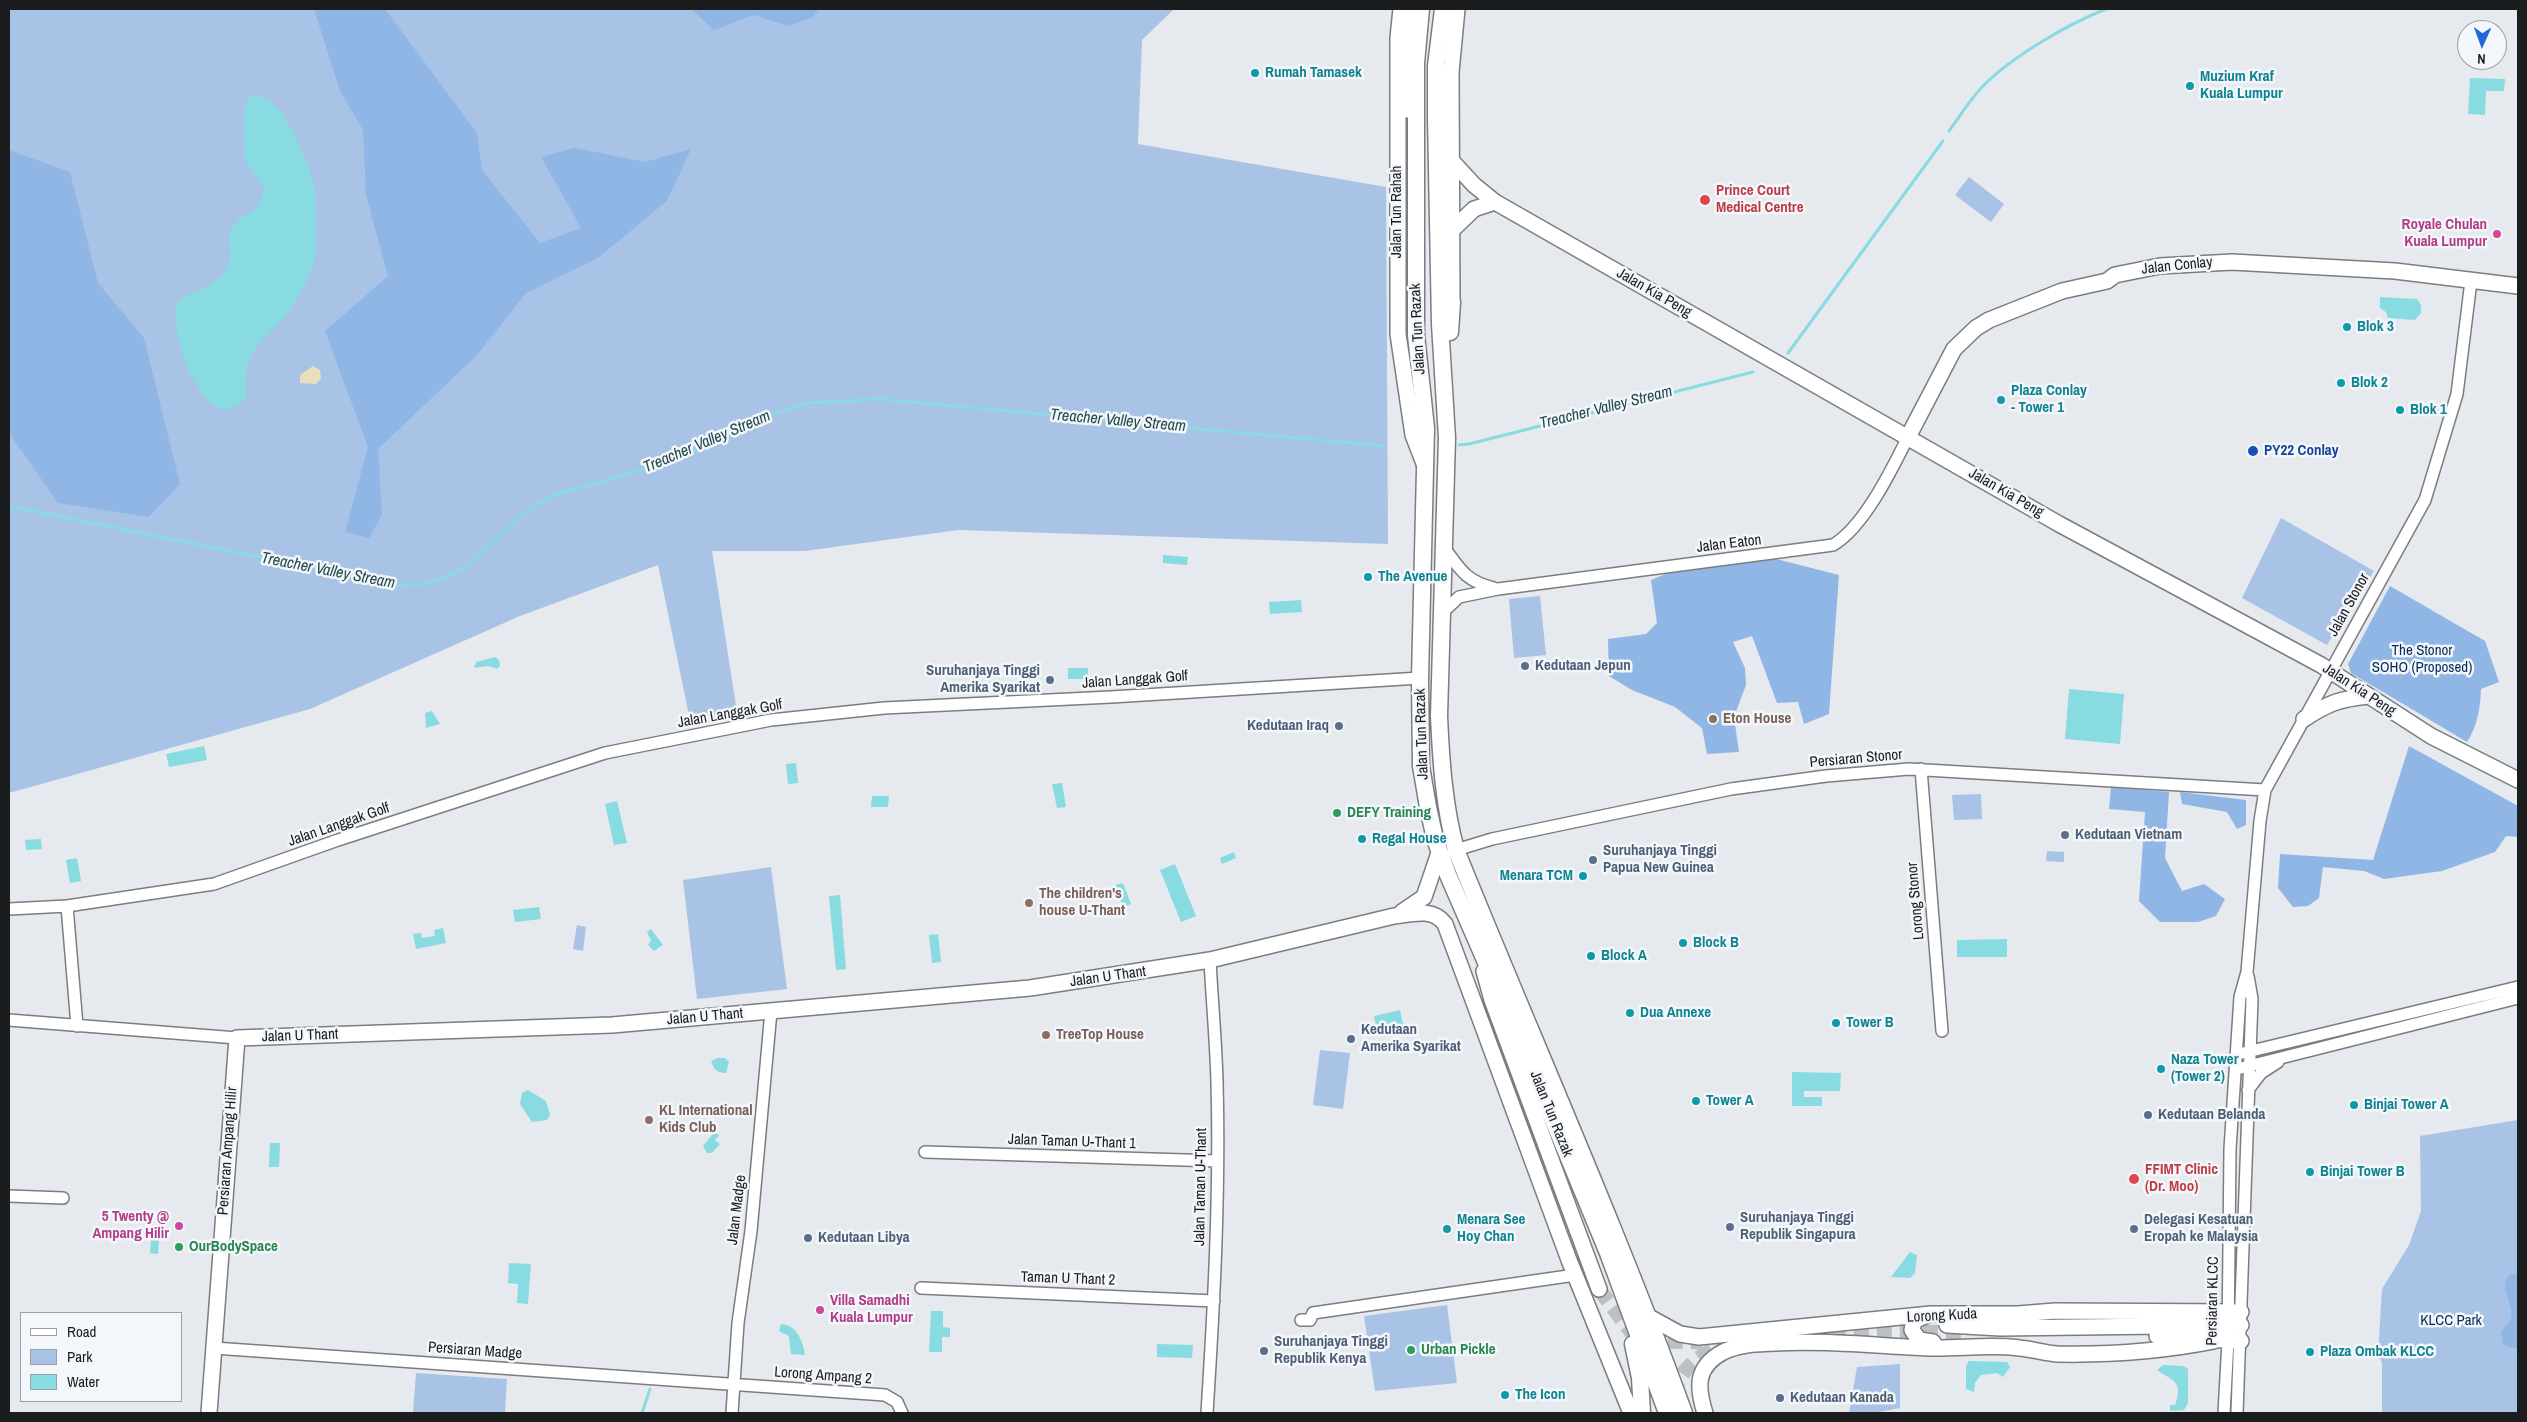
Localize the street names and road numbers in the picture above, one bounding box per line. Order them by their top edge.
street label: Jalan Tun Rahah [1388,166,1406,258]
street label: Jalan Conlay [2141,253,2213,279]
street label: Jalan Kia Peng [1613,264,1695,322]
street label: Jalan Tun Razak [1407,283,1429,375]
street label: Jalan Kia Peng [1965,464,2047,522]
street label: Jalan Eaton [1696,531,1762,557]
street label: Jalan Stonor [2324,570,2374,640]
street label: Jalan Kia Peng [2319,660,2399,720]
street label: Jalan Langgak Golf [1082,667,1188,693]
street label: Jalan Tun Razak [1411,688,1433,780]
street label: Jalan Langgak Golf [676,696,784,732]
street label: Persiaran Stonor [1809,746,1903,772]
street label: Jalan Langgak Golf [286,799,392,851]
street label: Lorong Stonor [1904,861,1928,941]
street label: Jalan U Thant [1069,963,1147,991]
street label: Jalan U Thant [666,1005,744,1029]
street label: Jalan U Thant [261,1026,339,1046]
street label: Jalan Tun Razak [1526,1068,1576,1160]
street label: Persiaran Ampang Hilir [215,1086,241,1216]
street label: Jalan Taman U-Thant [1191,1128,1211,1246]
street label: Jalan Taman U-Thant 1 [1008,1131,1136,1153]
street label: Jalan Madge [724,1174,750,1246]
street label: Persiaran KLCC [2203,1256,2223,1346]
street label: Taman U Thant 2 [1020,1268,1116,1290]
street label: Lorong Kuda [1906,1305,1978,1327]
street label: Persiaran Madge [427,1339,523,1363]
street label: Lorong Ampang 2 [774,1364,872,1388]

